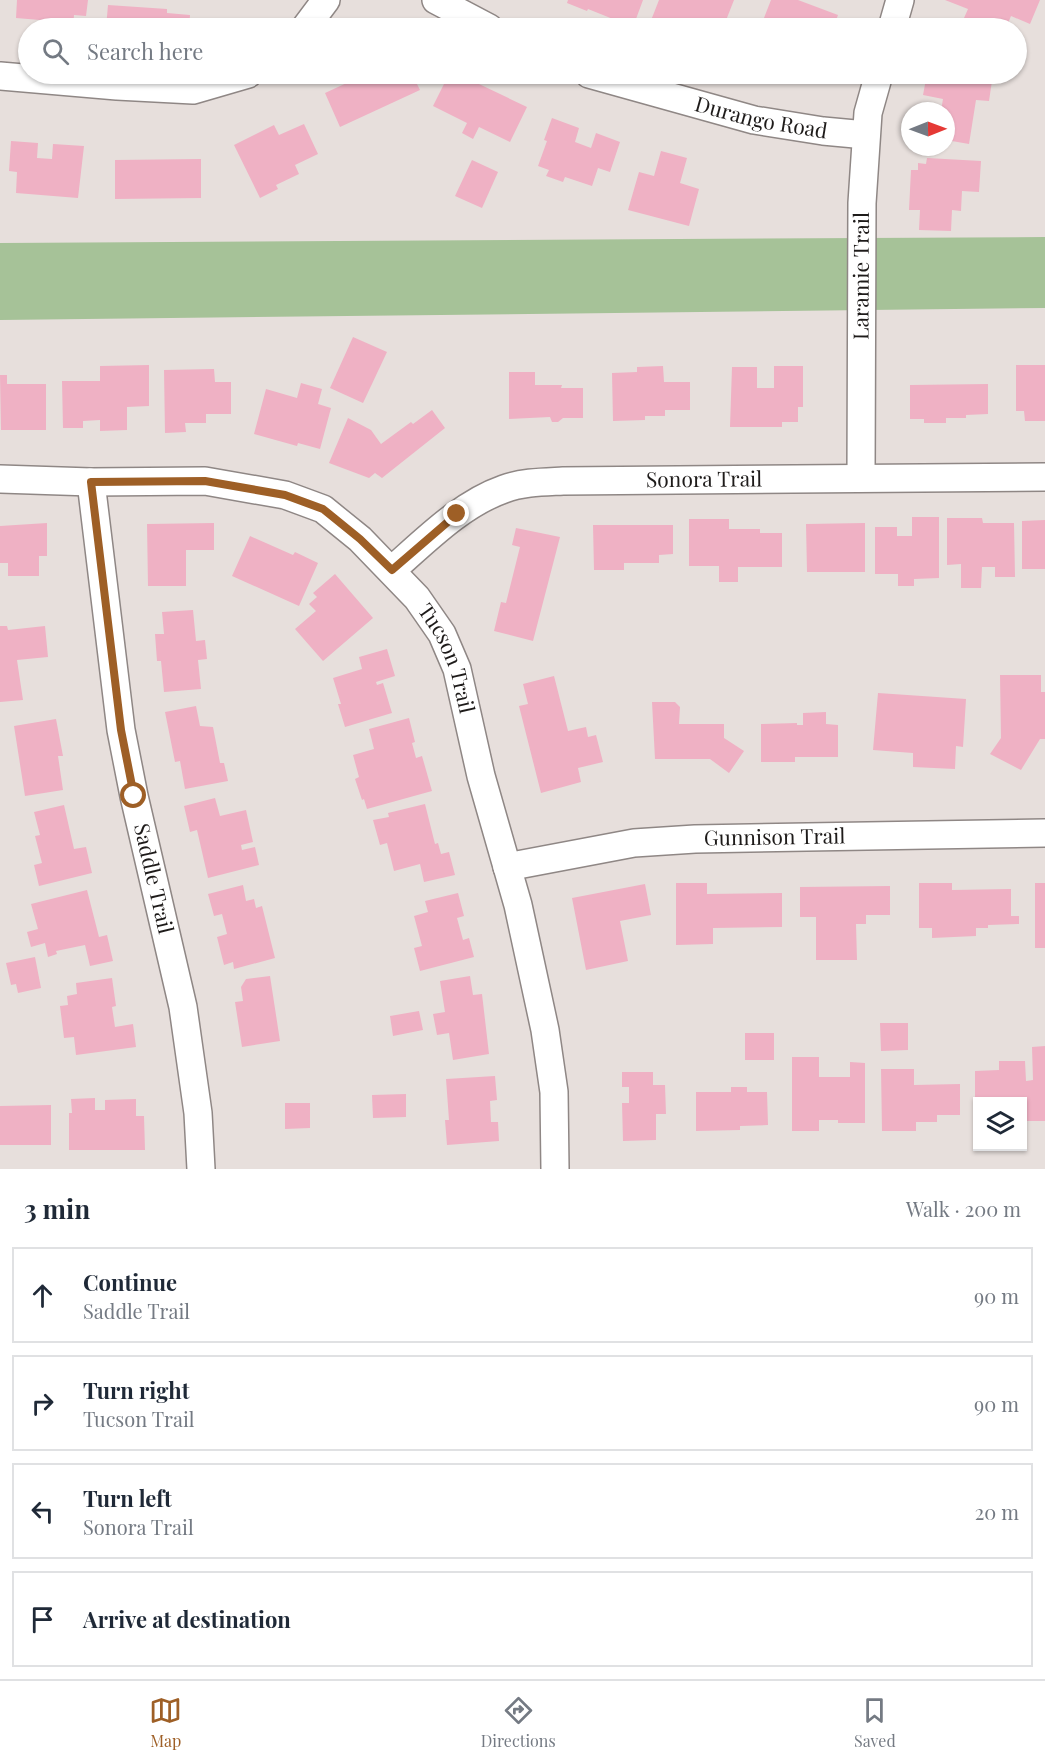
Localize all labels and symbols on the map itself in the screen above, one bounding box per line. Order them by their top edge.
street label: Durango Road [692,88,830,144]
north arrow [901,102,955,156]
street label: Laramie Trail [846,212,874,340]
street label: Sonora Trail [646,463,762,492]
route end [443,500,469,526]
street label: Tucson Trail [413,597,483,716]
route start [120,782,146,808]
street label: Saddle Trail [129,820,182,936]
street label: Gunnison Trail [704,820,846,851]

